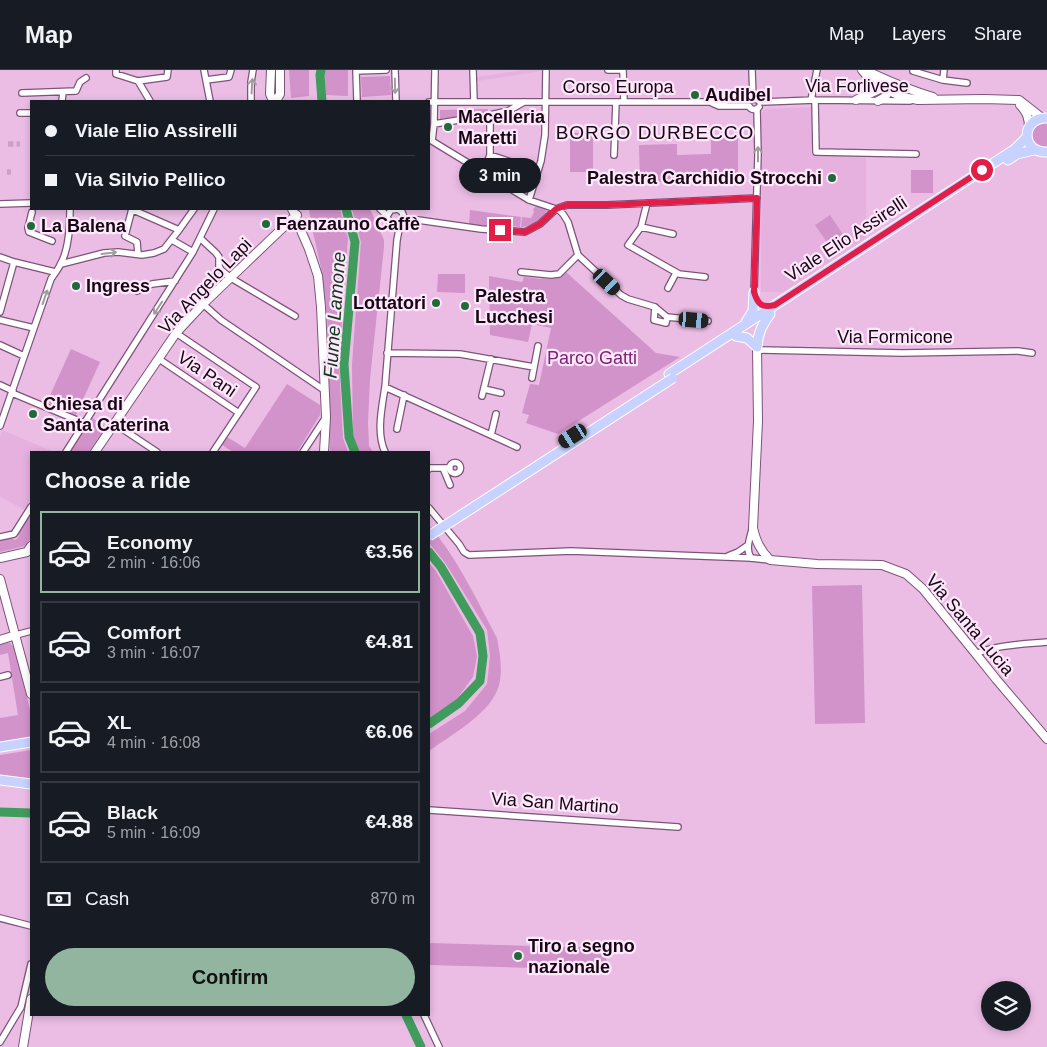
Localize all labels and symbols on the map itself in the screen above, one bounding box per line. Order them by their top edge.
street label: Via Forlivese [805,76,909,96]
one-way arrow [391,77,400,93]
street label: Corso Europa [562,77,675,97]
one-way arrow [247,78,256,94]
place label: Audibel [705,85,771,105]
marker: Audibel [689,89,701,101]
place label: Macelleria Maretti [458,107,546,148]
marker: Macelleria Maretti [442,121,454,133]
district label: BORGO DURBECCO [556,122,754,143]
one-way arrow [753,146,763,162]
callout: 3 min [459,158,541,192]
route start [971,159,993,181]
place label: Palestra Carchidio Strocchi [587,168,822,188]
marker: Palestra Carchidio Strocchi [826,172,838,184]
street label: Viale Elio Assirelli [782,192,910,286]
place label: Faenzauno Caffè [276,214,420,234]
place label: La Balena [41,216,127,236]
marker: Faenzauno Caffè [260,218,272,230]
route end [489,219,511,241]
marker: La Balena [25,220,37,232]
street label: Via Angelo Lapi [154,234,256,338]
one-way arrow [100,248,116,258]
water label: Fiume Lamone [320,251,349,379]
car [590,266,623,298]
place label: Ingress [86,276,150,296]
marker: Ingress [70,280,82,292]
place label: Palestra Lucchesi [475,286,553,327]
one-way arrow [40,290,50,306]
place label: Lottatori [353,293,426,313]
marker: Lottatori [430,297,442,309]
marker: Palestra Lucchesi [459,300,471,312]
one-way arrow [153,301,163,315]
car [678,311,709,329]
street label: Via Formicone [837,327,953,347]
street label: Via Pani [174,347,240,401]
park label: Parco Gatti [547,348,637,368]
place label: Chiesa di Santa Caterina [43,394,170,435]
marker: Chiesa di Santa Caterina [27,408,39,420]
car [556,422,589,450]
street label: Via Santa Lucia [922,570,1019,680]
street label: Via San Martino [491,789,619,817]
place label: Tiro a segno nazionale [528,936,635,977]
marker: Tiro a segno nazionale [512,950,524,962]

